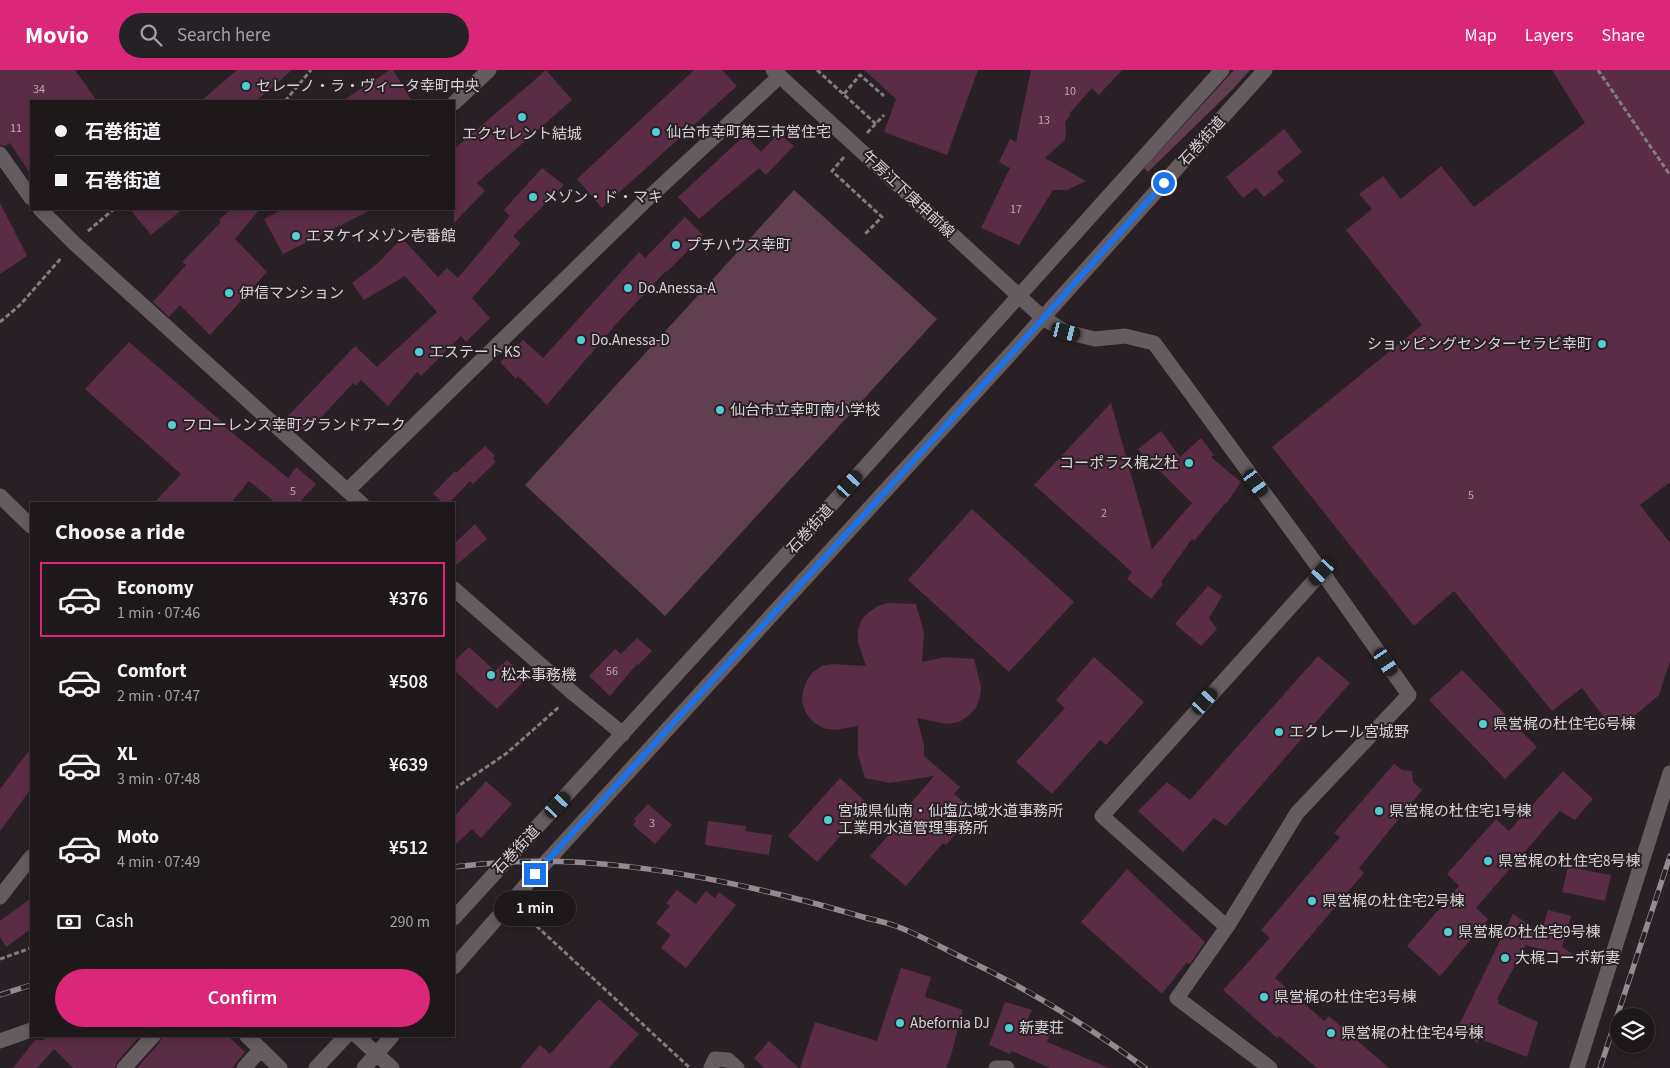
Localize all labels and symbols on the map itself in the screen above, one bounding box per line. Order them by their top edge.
place label: セレーノ・ラ・ヴィータ幸町中央 [256,76,480,97]
marker: セレーノ・ラ・ヴィータ幸町中央 [240,80,252,92]
house number: 34 [33,81,45,98]
house number: 10 [1064,83,1076,100]
marker: エクセレント結城 [516,111,528,123]
house number: 13 [1038,112,1050,129]
street label: 石巻街道 [1174,112,1230,171]
house number: 11 [10,120,22,137]
place label: 仙台市幸町第三市営住宅 [666,122,831,143]
place label: エクセレント結城 [462,124,582,145]
marker: 仙台市幸町第三市営住宅 [650,126,662,138]
street label: 午房江下庚申前線 [857,146,959,243]
route start [1153,172,1175,194]
place label: メゾン・ド・マキ [543,187,663,208]
marker: メゾン・ド・マキ [527,191,539,203]
house number: 17 [1010,201,1022,218]
place label: エヌケイメゾン壱番館 [306,226,456,247]
marker: エヌケイメゾン壱番館 [290,230,302,242]
place label: プチハウス幸町 [686,235,791,256]
marker: プチハウス幸町 [670,239,682,251]
place label: Do.Anessa-A [638,278,717,299]
marker: Do.Anessa-A [622,282,634,294]
place label: 伊信マンション [239,283,344,304]
marker: 伊信マンション [223,287,235,299]
car [1049,321,1082,343]
place label: Do.Anessa-D [591,330,670,351]
marker: Do.Anessa-D [575,334,587,346]
place label: ショッピングセンターセラビ幸町 [1367,334,1592,355]
marker: ショッピングセンターセラビ幸町 [1596,338,1608,350]
place label: エステートKS [429,342,521,363]
marker: エステートKS [413,346,425,358]
place label: 仙台市立幸町南小学校 [730,400,880,421]
marker: 仙台市立幸町南小学校 [714,404,726,416]
place label: フローレンス幸町グランドアーク [182,415,406,436]
marker: フローレンス幸町グランドアーク [166,419,178,431]
place label: コーポラス梶之杜 [1059,453,1179,474]
marker: コーポラス梶之杜 [1183,457,1195,469]
car [1241,466,1270,500]
car [834,468,865,500]
house number: 5 [290,483,296,500]
house number: 5 [1468,487,1474,504]
street label: 石巻街道 [782,500,838,559]
house number: 2 [1101,505,1107,522]
car [1306,556,1337,588]
car [1371,645,1400,679]
house number: 56 [606,663,618,680]
place label: 松本事務機 [501,665,576,686]
marker: 松本事務機 [485,669,497,681]
car [1189,685,1220,717]
place label: 県営梶の杜住宅6号棟 [1493,714,1635,735]
marker: 県営梶の杜住宅6号棟 [1477,718,1489,730]
place label: エクレール宮城野 [1289,722,1409,743]
marker: エクレール宮城野 [1273,726,1285,738]
car [542,789,573,821]
place label: 宮城県仙南・仙塩広域水道事務所 工業用水道管理事務所 [838,801,1063,839]
place label: 県営梶の杜住宅1号棟 [1389,801,1531,822]
marker: 県営梶の杜住宅1号棟 [1373,805,1385,817]
marker: 宮城県仙南・仙塩広域水道事務所 工業用水道管理事務所 [822,814,834,826]
house number: 3 [649,815,655,832]
street label: 石巻街道 [488,821,545,879]
place label: 県営梶の杜住宅8号棟 [1498,851,1640,872]
marker: 県営梶の杜住宅8号棟 [1482,855,1494,867]
route end [524,863,546,885]
place label: 県営梶の杜住宅2号棟 [1322,891,1464,912]
callout: 1 min [494,892,576,926]
marker: 県営梶の杜住宅2号棟 [1306,895,1318,907]
place label: 県営梶の杜住宅9号棟 [1458,922,1600,943]
marker: 県営梶の杜住宅9号棟 [1442,926,1454,938]
place label: 大梶コーポ新妻 [1515,948,1620,969]
marker: 大梶コーポ新妻 [1499,952,1511,964]
place label: 県営梶の杜住宅3号棟 [1274,987,1416,1008]
marker: 県営梶の杜住宅3号棟 [1258,991,1270,1003]
place label: Abefornia DJ [910,1013,990,1034]
marker: Abefornia DJ [894,1017,906,1029]
place label: 新妻荘 [1019,1018,1064,1039]
marker: 新妻荘 [1003,1022,1015,1034]
place label: 県営梶の杜住宅4号棟 [1341,1023,1483,1044]
marker: 県営梶の杜住宅4号棟 [1325,1027,1337,1039]

